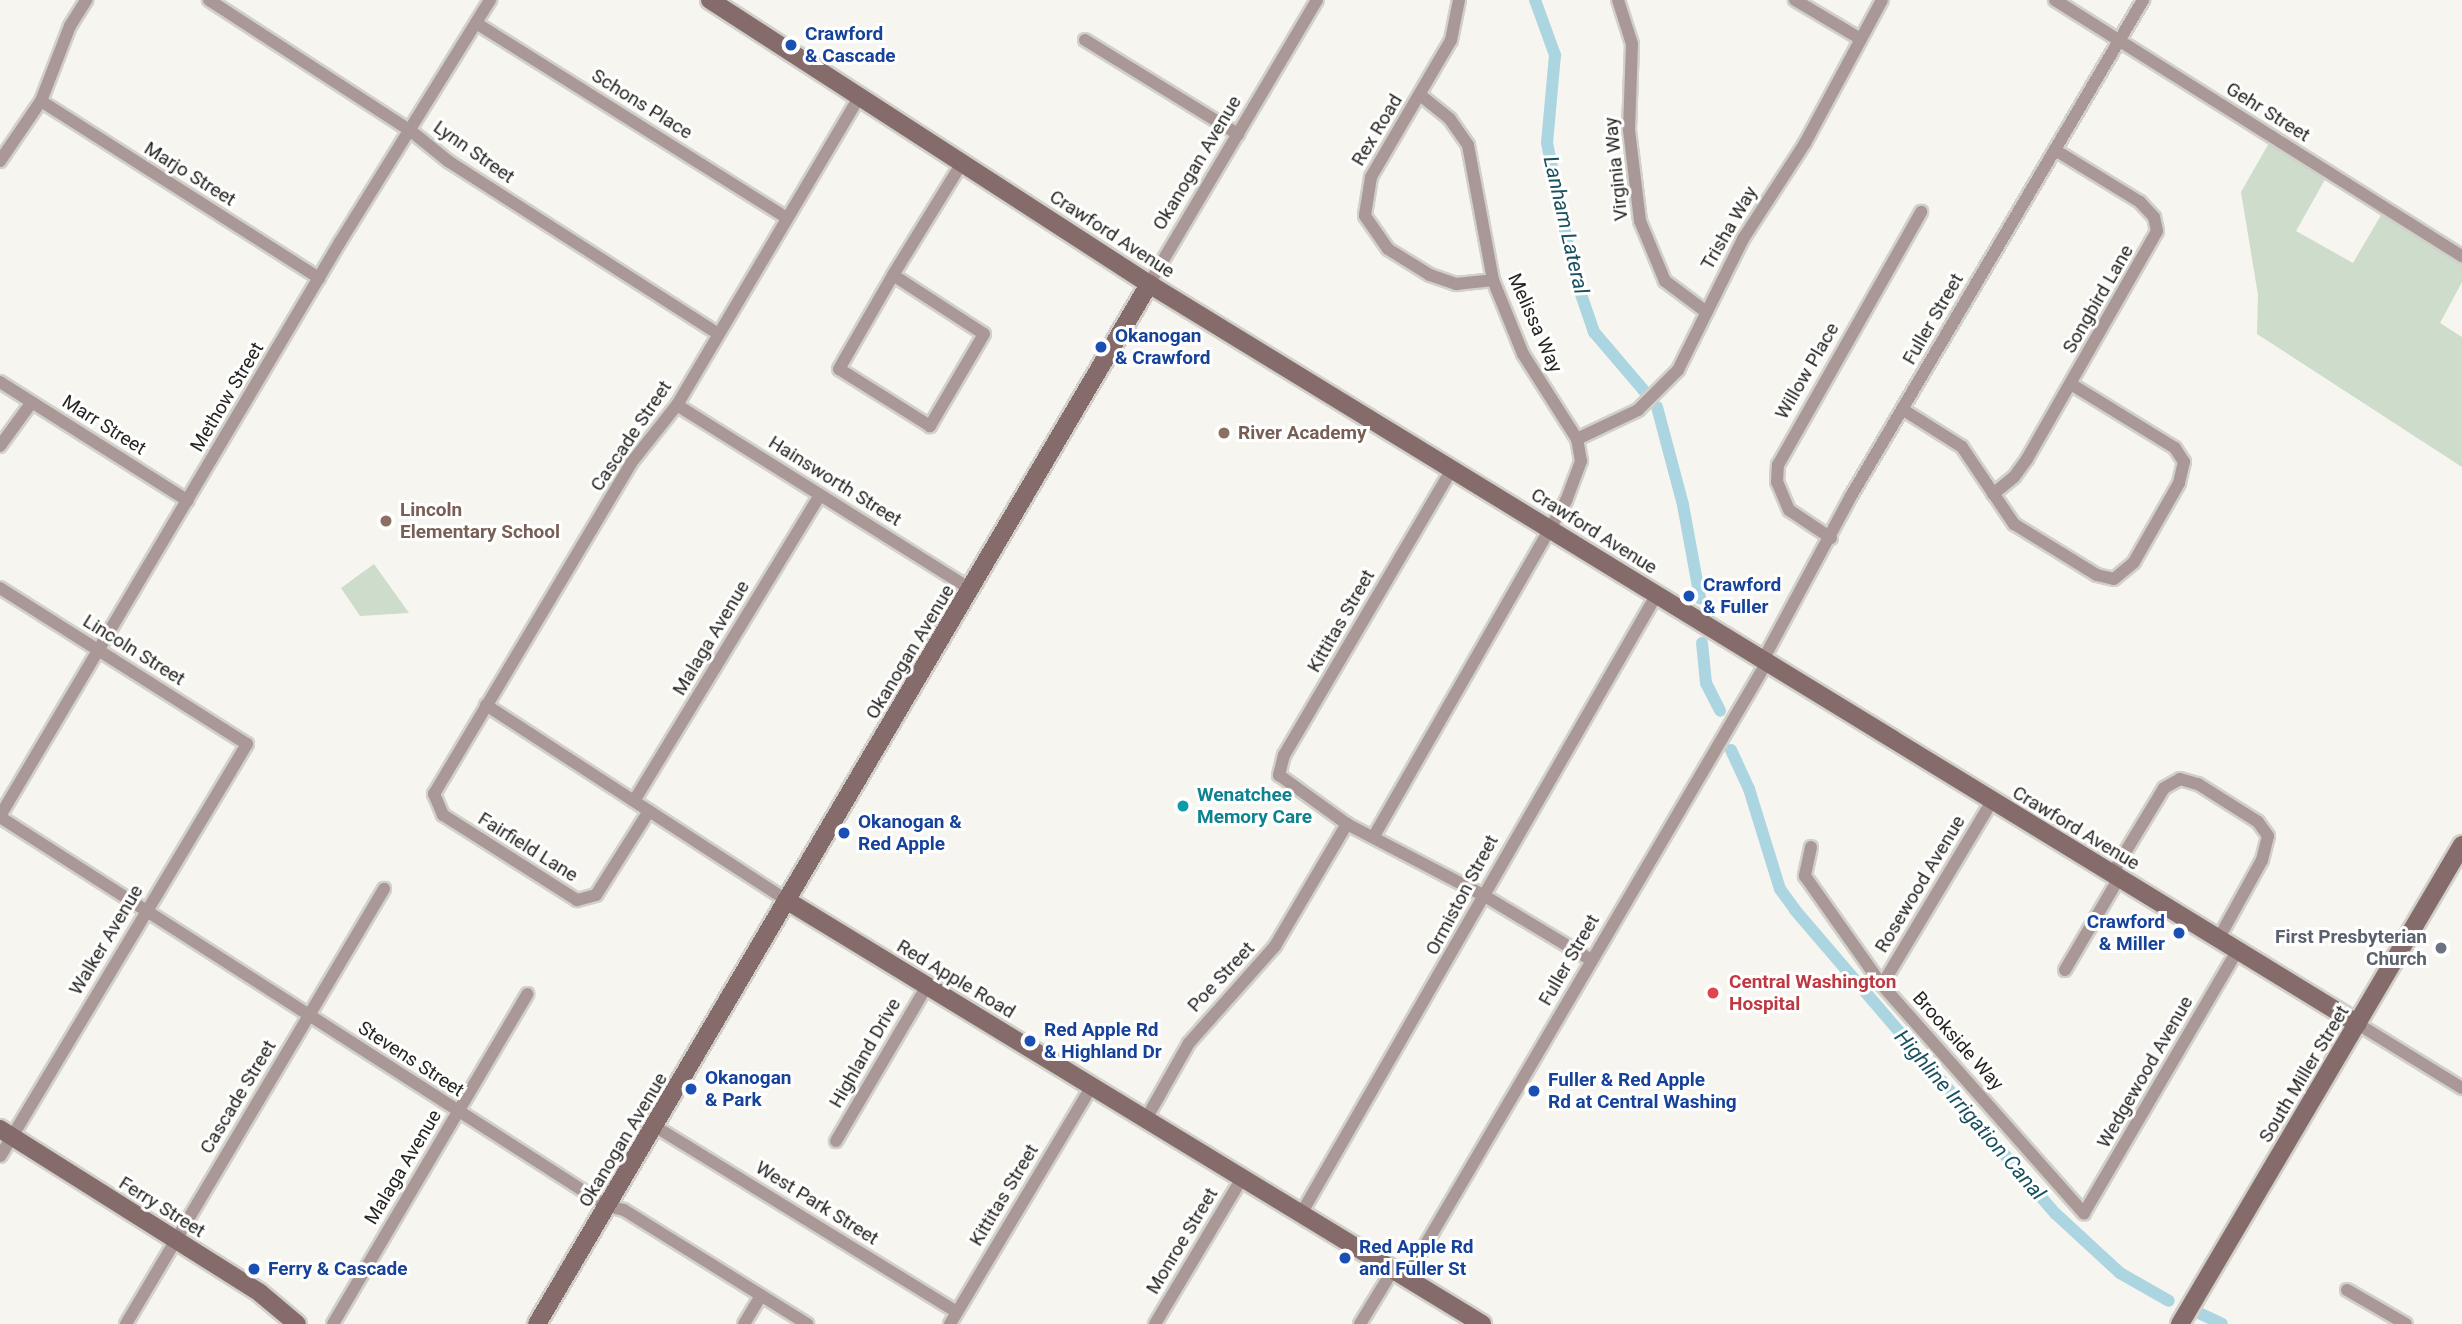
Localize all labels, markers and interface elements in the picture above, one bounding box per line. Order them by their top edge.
place label: Crawford & Cascade [805,23,896,67]
marker: Crawford & Cascade [783,37,799,53]
street label: Schons Place [587,64,697,144]
street label: Gehr Street [2222,77,2314,147]
street label: Rex Road [1347,90,1407,170]
street label: Okanogan Avenue [1148,92,1246,234]
street label: Lynn Street [429,116,519,188]
street label: Virginia Way [1599,116,1633,222]
street label: Marjo Street [140,137,240,211]
water label: Lanham Lateral [1538,154,1594,296]
street label: Trisha Way [1696,182,1762,274]
street label: Crawford Avenue [1045,185,1179,283]
street label: Songbird Lane [2058,241,2138,357]
street label: Fuller Street [1898,269,1968,369]
street label: Melissa Way [1503,270,1567,376]
street label: Willow Place [1770,319,1844,423]
place label: Okanogan & Crawford [1115,325,1210,369]
street label: Methow Street [185,338,269,456]
marker: Okanogan & Crawford [1093,339,1109,355]
street label: Cascade Street [586,376,676,496]
street label: Marr Street [58,390,150,460]
place label: River Academy [1238,422,1366,444]
marker: River Academy [1216,425,1232,441]
street label: Hainsworth Street [764,431,906,531]
street label: Crawford Avenue [1527,483,1661,579]
place label: Lincoln Elementary School [400,499,560,543]
marker: Lincoln Elementary School [378,513,394,529]
street label: Kittitas Street [1302,566,1380,676]
place label: Crawford & Fuller [1703,574,1781,618]
street label: Malaga Avenue [668,577,754,699]
street label: Okanogan Avenue [861,581,959,723]
marker: Crawford & Fuller [1681,588,1697,604]
street label: Lincoln Street [79,610,189,690]
street label: Crawford Avenue [2008,781,2144,875]
place label: Wenatchee Memory Care [1197,784,1312,828]
marker: Wenatchee Memory Care [1175,798,1191,814]
street label: Fairfield Lane [474,807,582,887]
place label: Okanogan & Red Apple [858,811,962,855]
street label: Rosewood Avenue [1870,811,1970,957]
marker: Okanogan & Red Apple [836,825,852,841]
street label: Ormiston Street [1421,831,1503,959]
street label: Walker Avenue [64,881,148,999]
street label: Fuller Street [1534,910,1604,1010]
place label: Crawford & Miller [2087,911,2165,955]
marker: Crawford & Miller [2171,925,2187,941]
place label: First Presbyterian Church [2275,926,2427,970]
street label: Red Apple Road [893,935,1019,1023]
street label: Poe Street [1183,937,1259,1017]
marker: First Presbyterian Church [2433,940,2449,956]
place label: Central Washington Hospital [1729,971,1896,1015]
marker: Central Washington Hospital [1703,983,1723,1003]
street label: Brookside Way [1908,987,2008,1095]
street label: Wedgewood Avenue [2092,992,2198,1152]
street label: Highland Drive [824,994,906,1112]
street label: South Miller Street [2254,1001,2354,1147]
street label: Stevens Street [354,1016,468,1102]
place label: Red Apple Rd & Highland Dr [1044,1019,1162,1063]
water label: Highline Irrigation Canal [1889,1025,2051,1205]
marker: Red Apple Rd & Highland Dr [1022,1033,1038,1049]
street label: Cascade Street [195,1036,281,1158]
place label: Okanogan & Park [705,1067,791,1111]
street label: Okanogan Avenue [574,1069,672,1211]
place label: Fuller & Red Apple Rd at Central Washing [1548,1069,1737,1113]
marker: Okanogan & Park [683,1081,699,1097]
marker: Fuller & Red Apple Rd at Central Washing [1526,1083,1542,1099]
street label: Malaga Avenue [360,1106,446,1228]
street label: Kittitas Street [965,1140,1043,1250]
street label: West Park Street [751,1156,883,1250]
street label: Ferry Street [115,1172,209,1242]
street label: Monroe Street [1141,1184,1223,1298]
place label: Red Apple Rd and Fuller St [1359,1236,1474,1280]
marker: Red Apple Rd and Fuller St [1337,1250,1353,1266]
place label: Ferry & Cascade [268,1258,407,1280]
marker: Ferry & Cascade [246,1261,262,1277]

